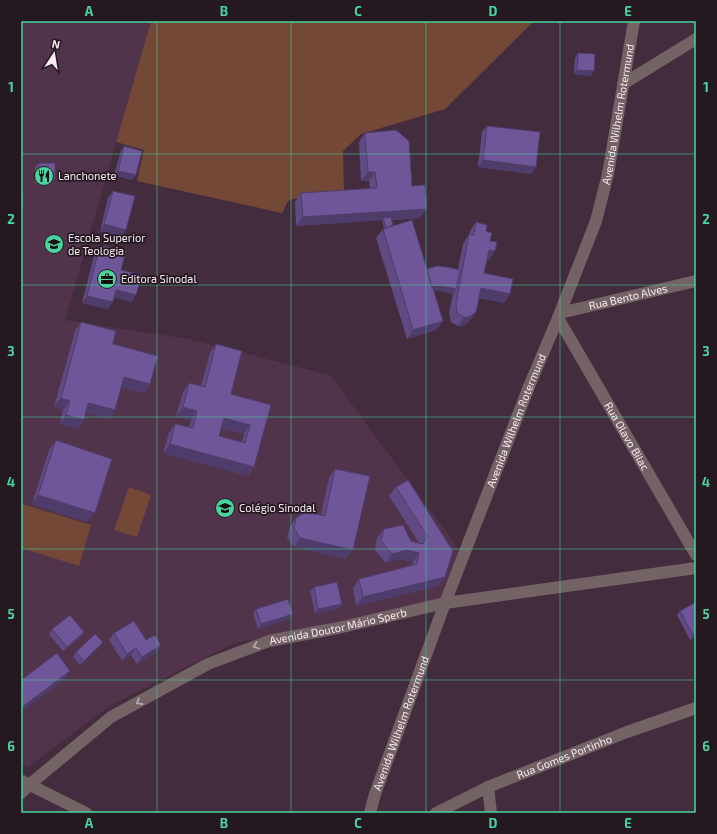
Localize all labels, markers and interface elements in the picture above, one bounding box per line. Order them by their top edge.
text: A [85,3,94,19]
text: B [220,3,228,19]
text: C [354,3,362,19]
text: D [489,3,498,19]
text: E [624,3,632,19]
north arrow [34,34,74,74]
text: N [51,37,61,51]
street label: Avenida Wilhelm Rotermund [599,43,636,186]
text: 1 [8,79,14,95]
text: 1 [703,79,709,95]
restaurant icon: Lanchonete [33,165,55,187]
place label: Lanchonete [58,169,117,182]
text: 2 [7,211,15,227]
text: 2 [702,211,710,227]
place label: Escola Superior de Teologia [68,231,146,257]
school or university icon: Escola Superior de Teologia [43,233,65,255]
office icon: Editora Sinodal [96,268,118,290]
place label: Editora Sinodal [121,272,197,285]
street label: Rua Bento Alves [587,281,669,312]
text: 3 [7,343,15,359]
text: 3 [702,343,710,359]
street label: Avenida Wilhelm Rotermund [484,352,548,489]
street label: Rua Olavo Bilac [602,400,652,473]
text: 4 [7,474,15,490]
text: 4 [702,474,710,490]
school or university icon: Colégio Sinodal [214,497,236,519]
place label: Colégio Sinodal [239,501,316,514]
street label: Avenida Doutor Mário Sperb [268,605,408,647]
text: 5 [7,606,15,622]
text: 5 [702,606,710,622]
one-way arrow [253,641,260,649]
street label: Avenida Wilhelm Rotermund [370,654,431,792]
one-way arrow [136,697,144,704]
street label: Rua Gomes Portinho [514,732,614,781]
text: 6 [7,738,15,754]
text: 6 [702,738,710,754]
text: A [85,815,94,831]
text: B [220,815,228,831]
text: C [354,815,362,831]
text: D [489,815,498,831]
text: E [624,815,632,831]

